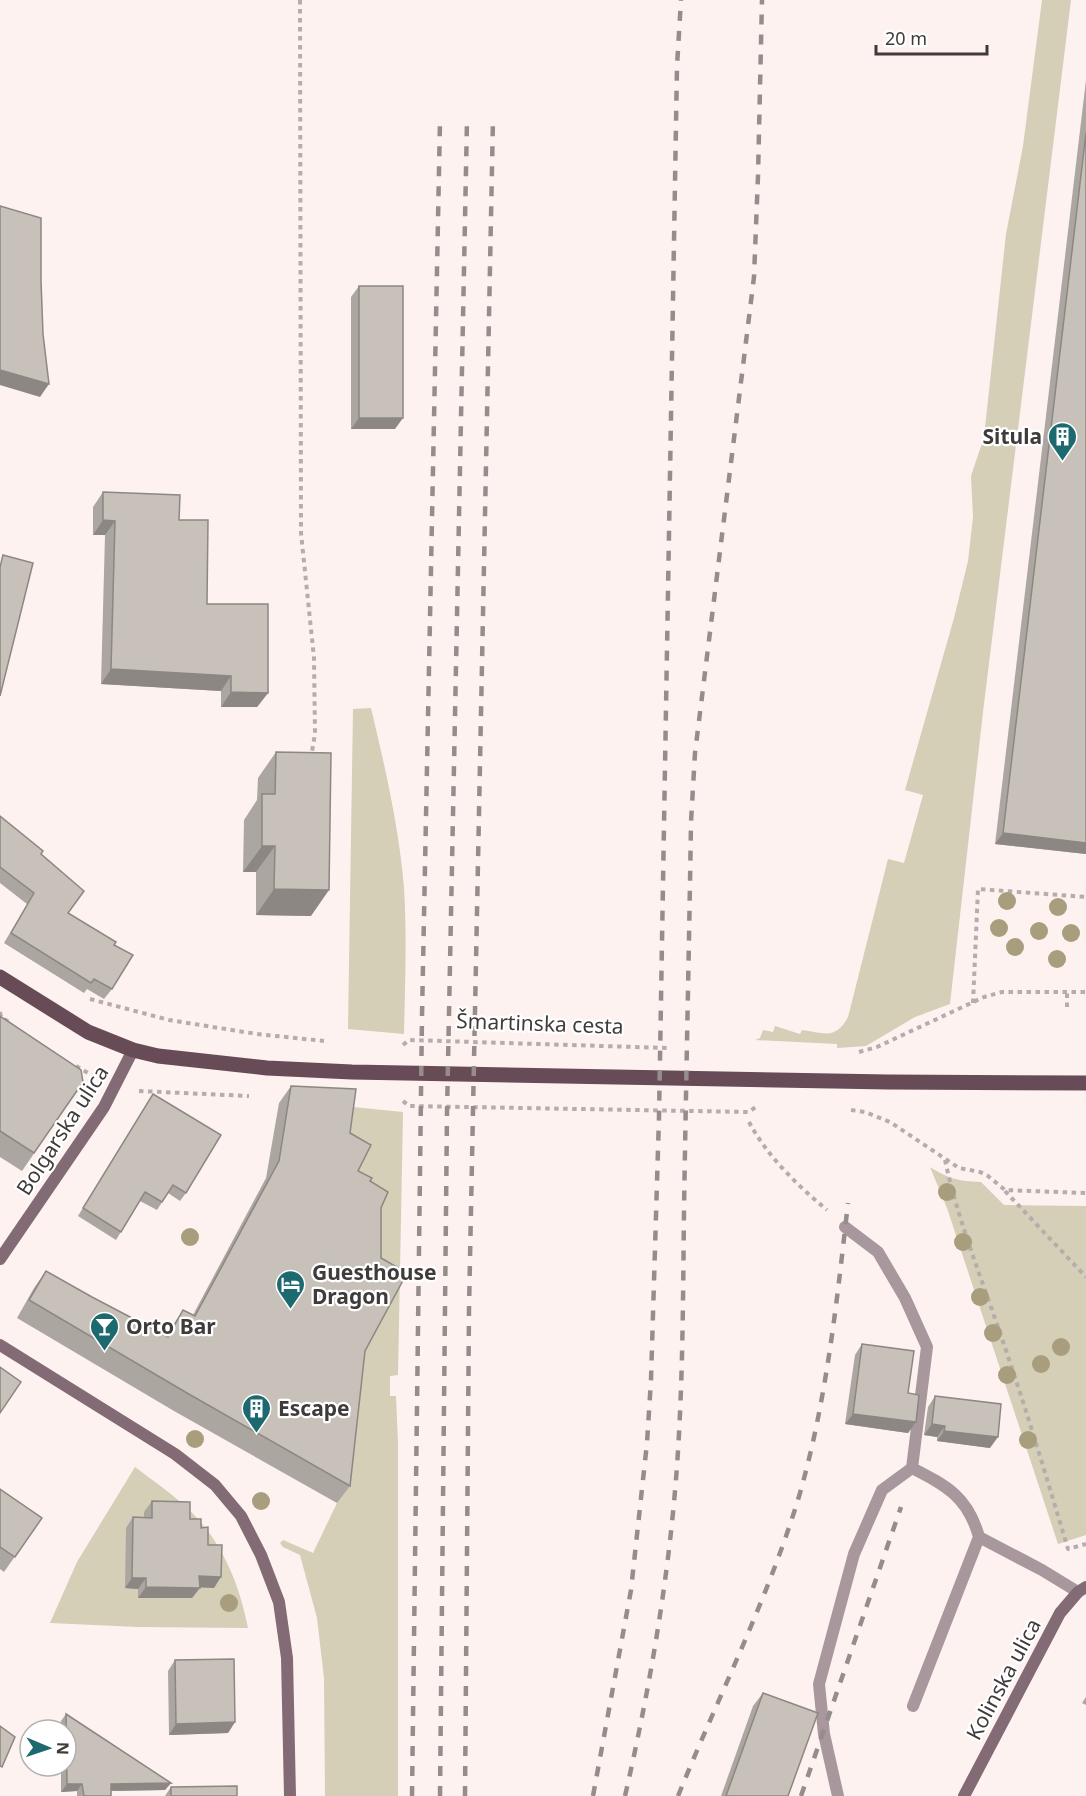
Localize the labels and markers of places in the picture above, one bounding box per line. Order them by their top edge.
building icon: Situla [1047,420,1079,462]
place label: Situla [983,422,1042,450]
place label: Guesthouse Dragon [312,1258,437,1310]
hotel icon: Guesthouse Dragon [275,1268,307,1310]
bar icon: Orto Bar [89,1310,121,1352]
place label: Orto Bar [126,1312,216,1340]
building icon: Escape [241,1392,273,1434]
place label: Escape [278,1394,350,1422]

